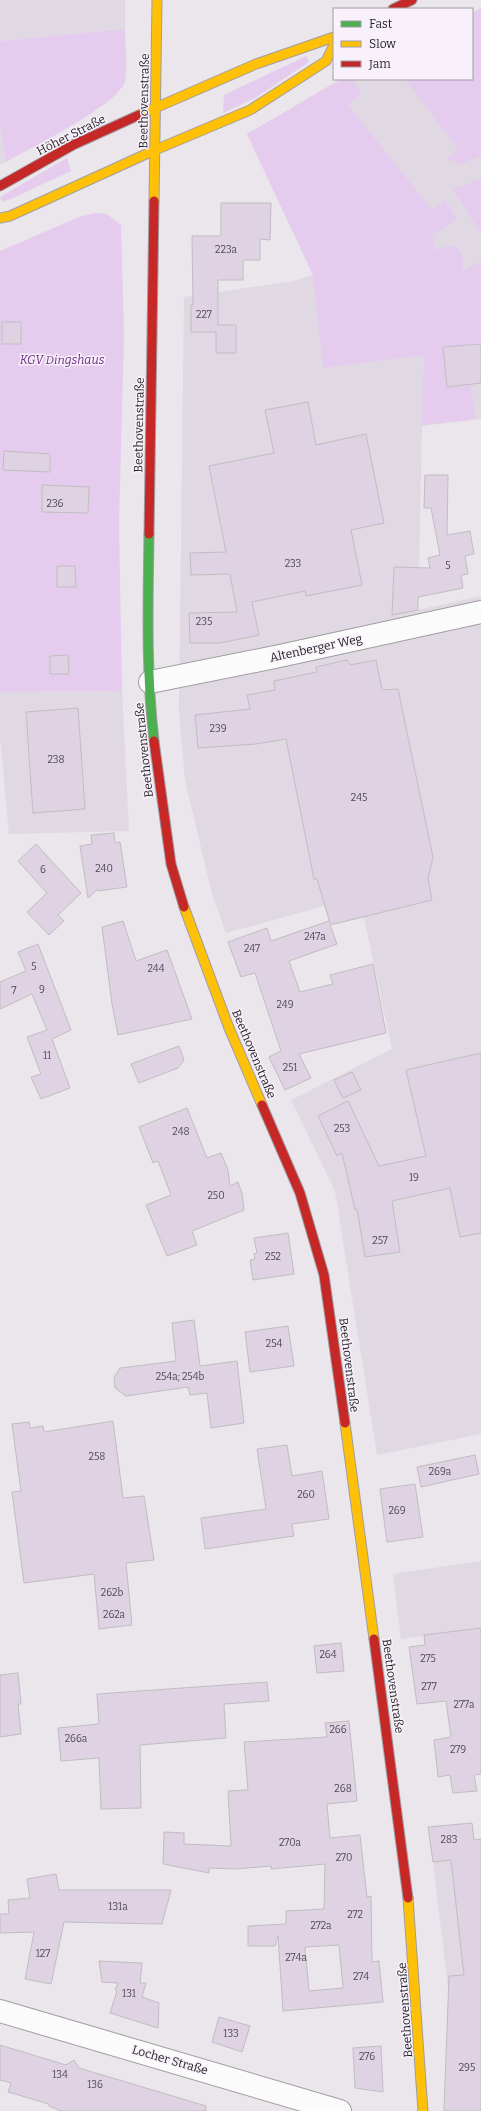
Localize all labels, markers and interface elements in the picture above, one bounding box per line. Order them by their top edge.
legend [333,8,473,80]
text: Fast [369,17,393,31]
text: Slow [369,37,396,51]
street label: Beethovenstraße [136,53,152,149]
text: Jam [368,57,391,71]
street label: Höher Straße [34,112,108,158]
house number: 223a [215,244,237,256]
house number: 227 [196,309,212,321]
park label: KGV Dingshaus [20,353,105,367]
street label: Beethovenstraße [131,377,147,473]
house number: 236 [46,498,64,510]
house number: 233 [285,558,302,570]
house number: 5 [445,560,451,572]
house number: 235 [196,616,212,628]
street label: Altenberger Weg [268,631,364,665]
street label: Beethovenstraße [132,702,156,798]
house number: 239 [210,723,227,735]
house number: 238 [47,754,65,766]
house number: 245 [351,792,367,804]
house number: 240 [95,863,113,875]
house number: 6 [40,864,46,876]
house number: 247a [304,931,326,943]
house number: 247 [244,943,260,955]
house number: 5 [31,961,37,973]
house number: 244 [147,963,165,975]
house number: 9 [39,984,45,996]
house number: 7 [11,985,17,997]
house number: 249 [276,999,294,1011]
street label: Beethovenstraße [229,1007,279,1101]
house number: 11 [43,1050,51,1062]
house number: 251 [283,1062,297,1074]
house number: 253 [334,1123,350,1135]
house number: 248 [172,1126,190,1138]
house number: 19 [409,1172,419,1184]
house number: 250 [207,1190,225,1202]
house number: 257 [372,1235,388,1247]
house number: 252 [265,1251,281,1263]
street label: Beethovenstraße [336,1317,362,1413]
house number: 254 [266,1338,282,1350]
house number: 254a; 254b [156,1371,205,1383]
house number: 258 [89,1451,105,1463]
house number: 269a [429,1466,452,1478]
house number: 260 [297,1489,315,1501]
house number: 269 [388,1505,406,1517]
house number: 262b [101,1587,123,1599]
house number: 262a [103,1609,126,1621]
street label: Beethovenstraße [379,1638,407,1734]
house number: 264 [319,1649,337,1661]
house number: 275 [420,1653,436,1665]
house number: 277 [421,1681,437,1693]
house number: 277a [454,1699,475,1711]
house number: 266 [329,1724,347,1736]
house number: 266a [65,1733,88,1745]
house number: 279 [450,1744,466,1756]
house number: 268 [334,1783,352,1795]
house number: 283 [441,1834,458,1846]
house number: 270a [279,1837,302,1849]
house number: 270 [336,1852,352,1864]
house number: 131a [108,1901,128,1913]
house number: 272 [347,1909,363,1921]
house number: 272a [310,1920,332,1932]
house number: 127 [36,1948,50,1960]
house number: 274a [285,1952,307,1964]
street label: Beethovenstraße [395,1962,415,2058]
house number: 274 [353,1971,369,1983]
house number: 131 [122,1988,136,2000]
house number: 133 [223,2028,239,2040]
street label: Locher Straße [130,2042,210,2078]
house number: 276 [359,2051,375,2063]
house number: 295 [459,2062,475,2074]
house number: 134 [52,2069,68,2081]
house number: 136 [87,2079,103,2091]

